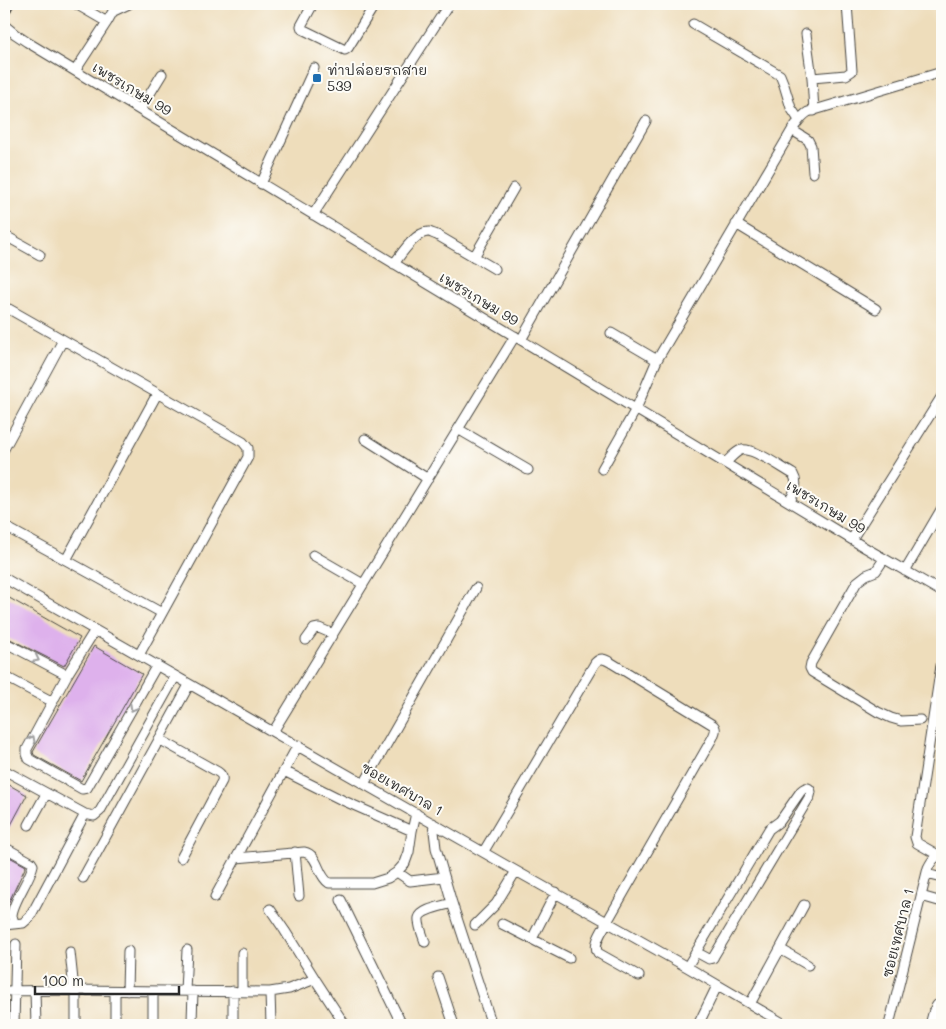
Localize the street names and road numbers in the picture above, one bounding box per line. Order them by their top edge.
street label: เพชรเกษม 99 [89,57,175,120]
street label: เพชรเกษม 99 [436,267,522,330]
street label: เพชรเกษม 99 [783,475,869,538]
street label: ซอยเทศบาล 1 [358,757,447,820]
street label: ซอยเทศบาล 1 [877,886,918,980]

